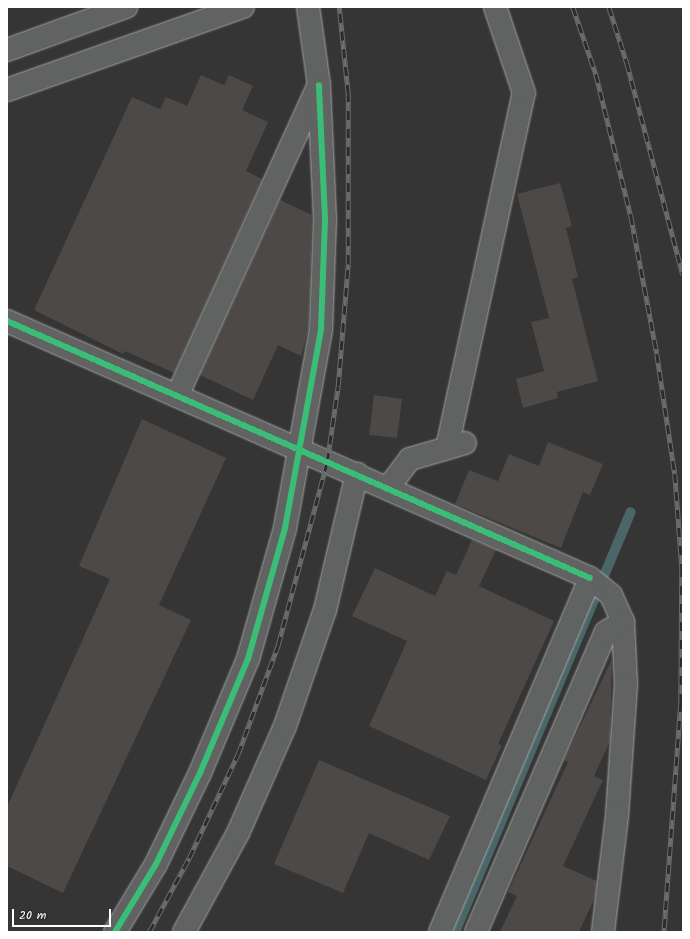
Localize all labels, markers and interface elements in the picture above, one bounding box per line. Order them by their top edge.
scale bar [14,901,113,927]
text: 20 m [19,906,46,925]

